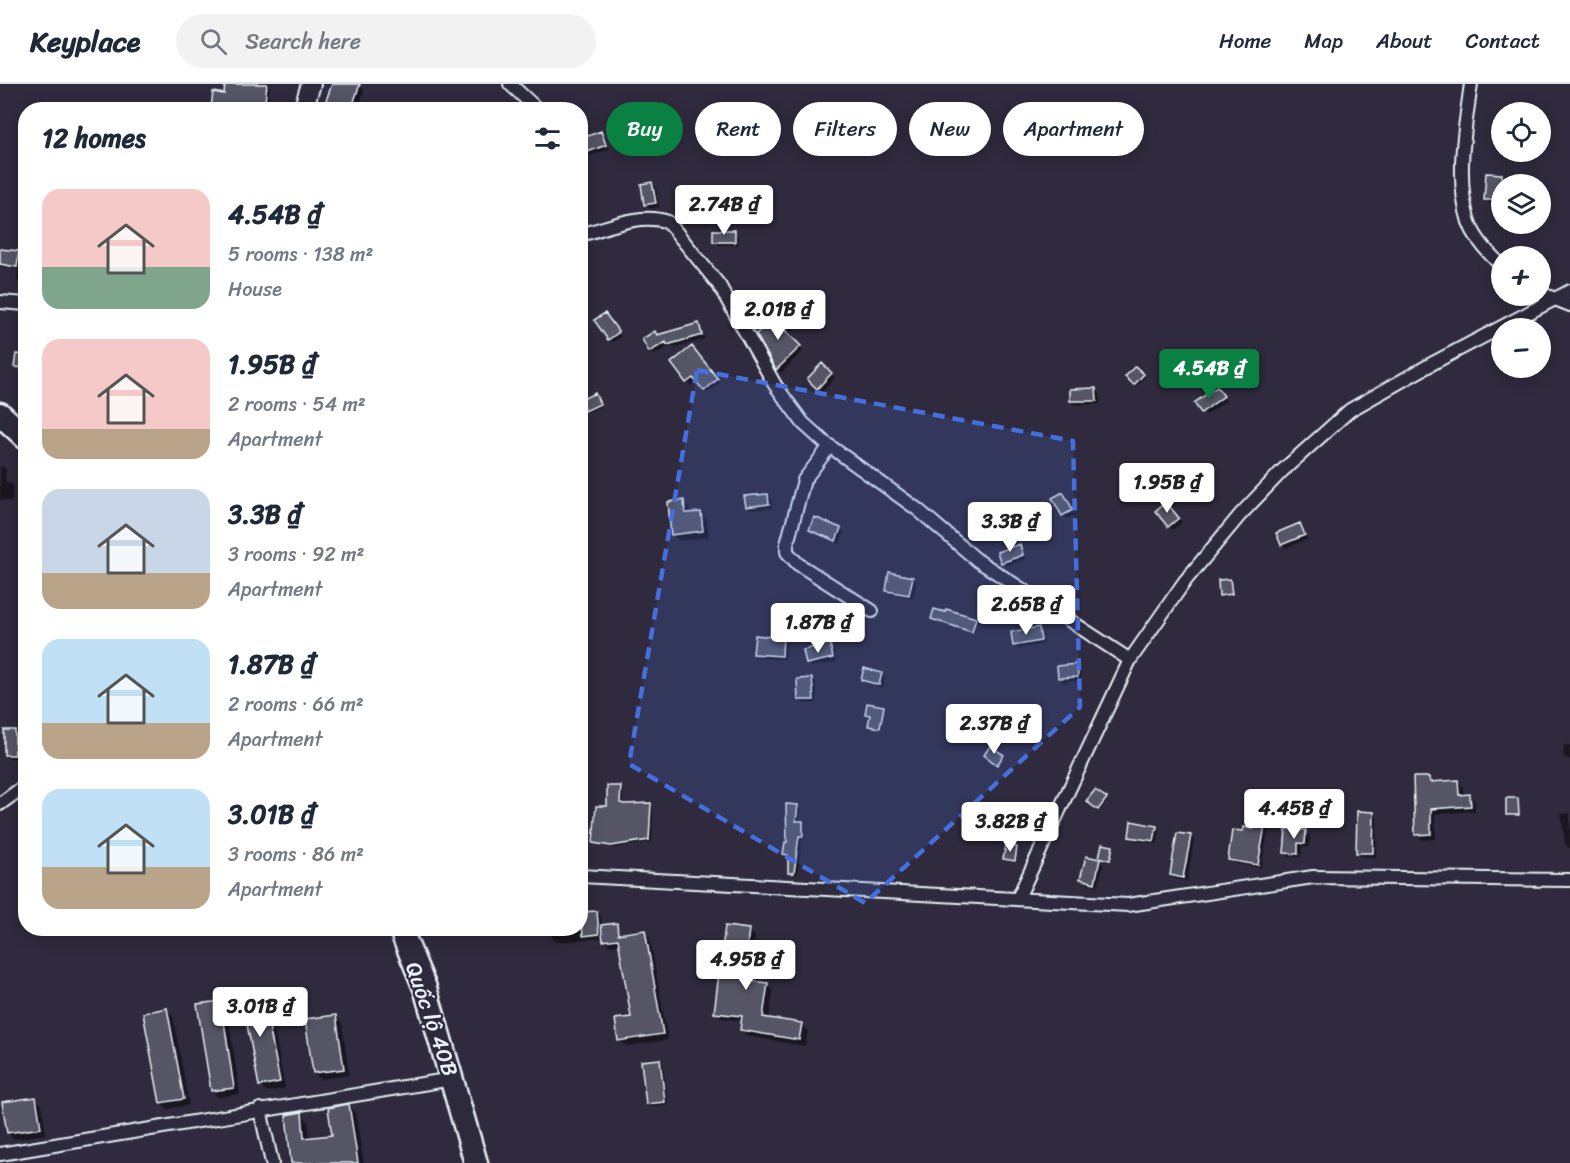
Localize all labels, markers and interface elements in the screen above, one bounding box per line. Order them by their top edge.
search box [176,14,596,68]
text: Keyplace [30,17,140,66]
text: Search here [245,22,361,61]
text: Home [1219,22,1271,60]
text: Map [1304,22,1343,60]
text: About [1376,22,1433,60]
text: Contact [1466,22,1540,60]
icon: search [197,25,230,58]
chip: Buy [606,102,683,156]
chip: Rent [695,102,781,156]
chip: Filters [793,102,897,156]
chip: New [909,102,991,156]
chip: Apartment [1003,102,1144,156]
map controls [1491,102,1551,378]
button: locate [1491,102,1551,162]
text: 12 homes [42,115,146,161]
icon: filters [531,122,564,155]
button: layers [1491,174,1551,234]
pin: 2.74B ₫ [669,185,779,236]
text: 2.74B ₫ [689,187,759,222]
text: 4.54B ₫ [228,191,321,237]
icon: home [90,213,162,285]
text: 5 rooms · 138 m² [228,237,373,272]
button: + [1491,246,1551,306]
text: House [228,272,282,307]
pin: 2.01B ₫ [723,290,833,341]
text: 2.01B ₫ [744,292,812,327]
button: − [1491,318,1551,378]
text: 1.95B ₫ [228,341,316,387]
pin: 4.54B ₫ [1154,349,1264,400]
text: 4.54B ₫ [1173,351,1245,386]
icon: home [90,363,162,435]
text: 2 rooms · 54 m² [228,387,366,422]
text: Apartment [228,422,322,457]
pin: 1.95B ₫ [1112,463,1222,514]
text: 1.95B ₫ [1133,465,1201,500]
text: 3.3B ₫ [228,491,301,537]
pin: 3.3B ₫ [961,502,1059,553]
text: 3.3B ₫ [982,504,1038,539]
icon: home [90,513,162,585]
text: 3 rooms · 92 m² [228,537,364,572]
text: Apartment [228,572,322,607]
pin: 2.65B ₫ [971,585,1081,636]
text: 2.65B ₫ [991,587,1061,622]
pin: 1.87B ₫ [763,603,873,654]
text: 1.87B ₫ [785,605,851,640]
text: 1.87B ₫ [228,641,314,687]
icon: home [90,663,162,735]
text: 2 rooms · 66 m² [228,687,364,722]
pin: 2.37B ₫ [939,704,1049,755]
text: 2.37B ₫ [960,706,1028,741]
text: Apartment [228,722,322,757]
pin: 4.45B ₫ [1239,789,1349,840]
text: 3.01B ₫ [228,791,315,837]
text: 4.45B ₫ [1258,791,1330,826]
pin: 3.82B ₫ [955,802,1065,853]
text: 3.82B ₫ [976,804,1044,839]
icon: home [90,813,162,885]
text: 3 rooms · 86 m² [228,837,364,872]
text: Apartment [228,872,322,907]
pin: 4.95B ₫ [691,940,801,991]
text: 4.95B ₫ [710,942,782,977]
street label: Quốc lộ 40B [394,957,470,1082]
pin: 3.01B ₫ [205,987,315,1038]
text: 3.01B ₫ [227,989,293,1024]

